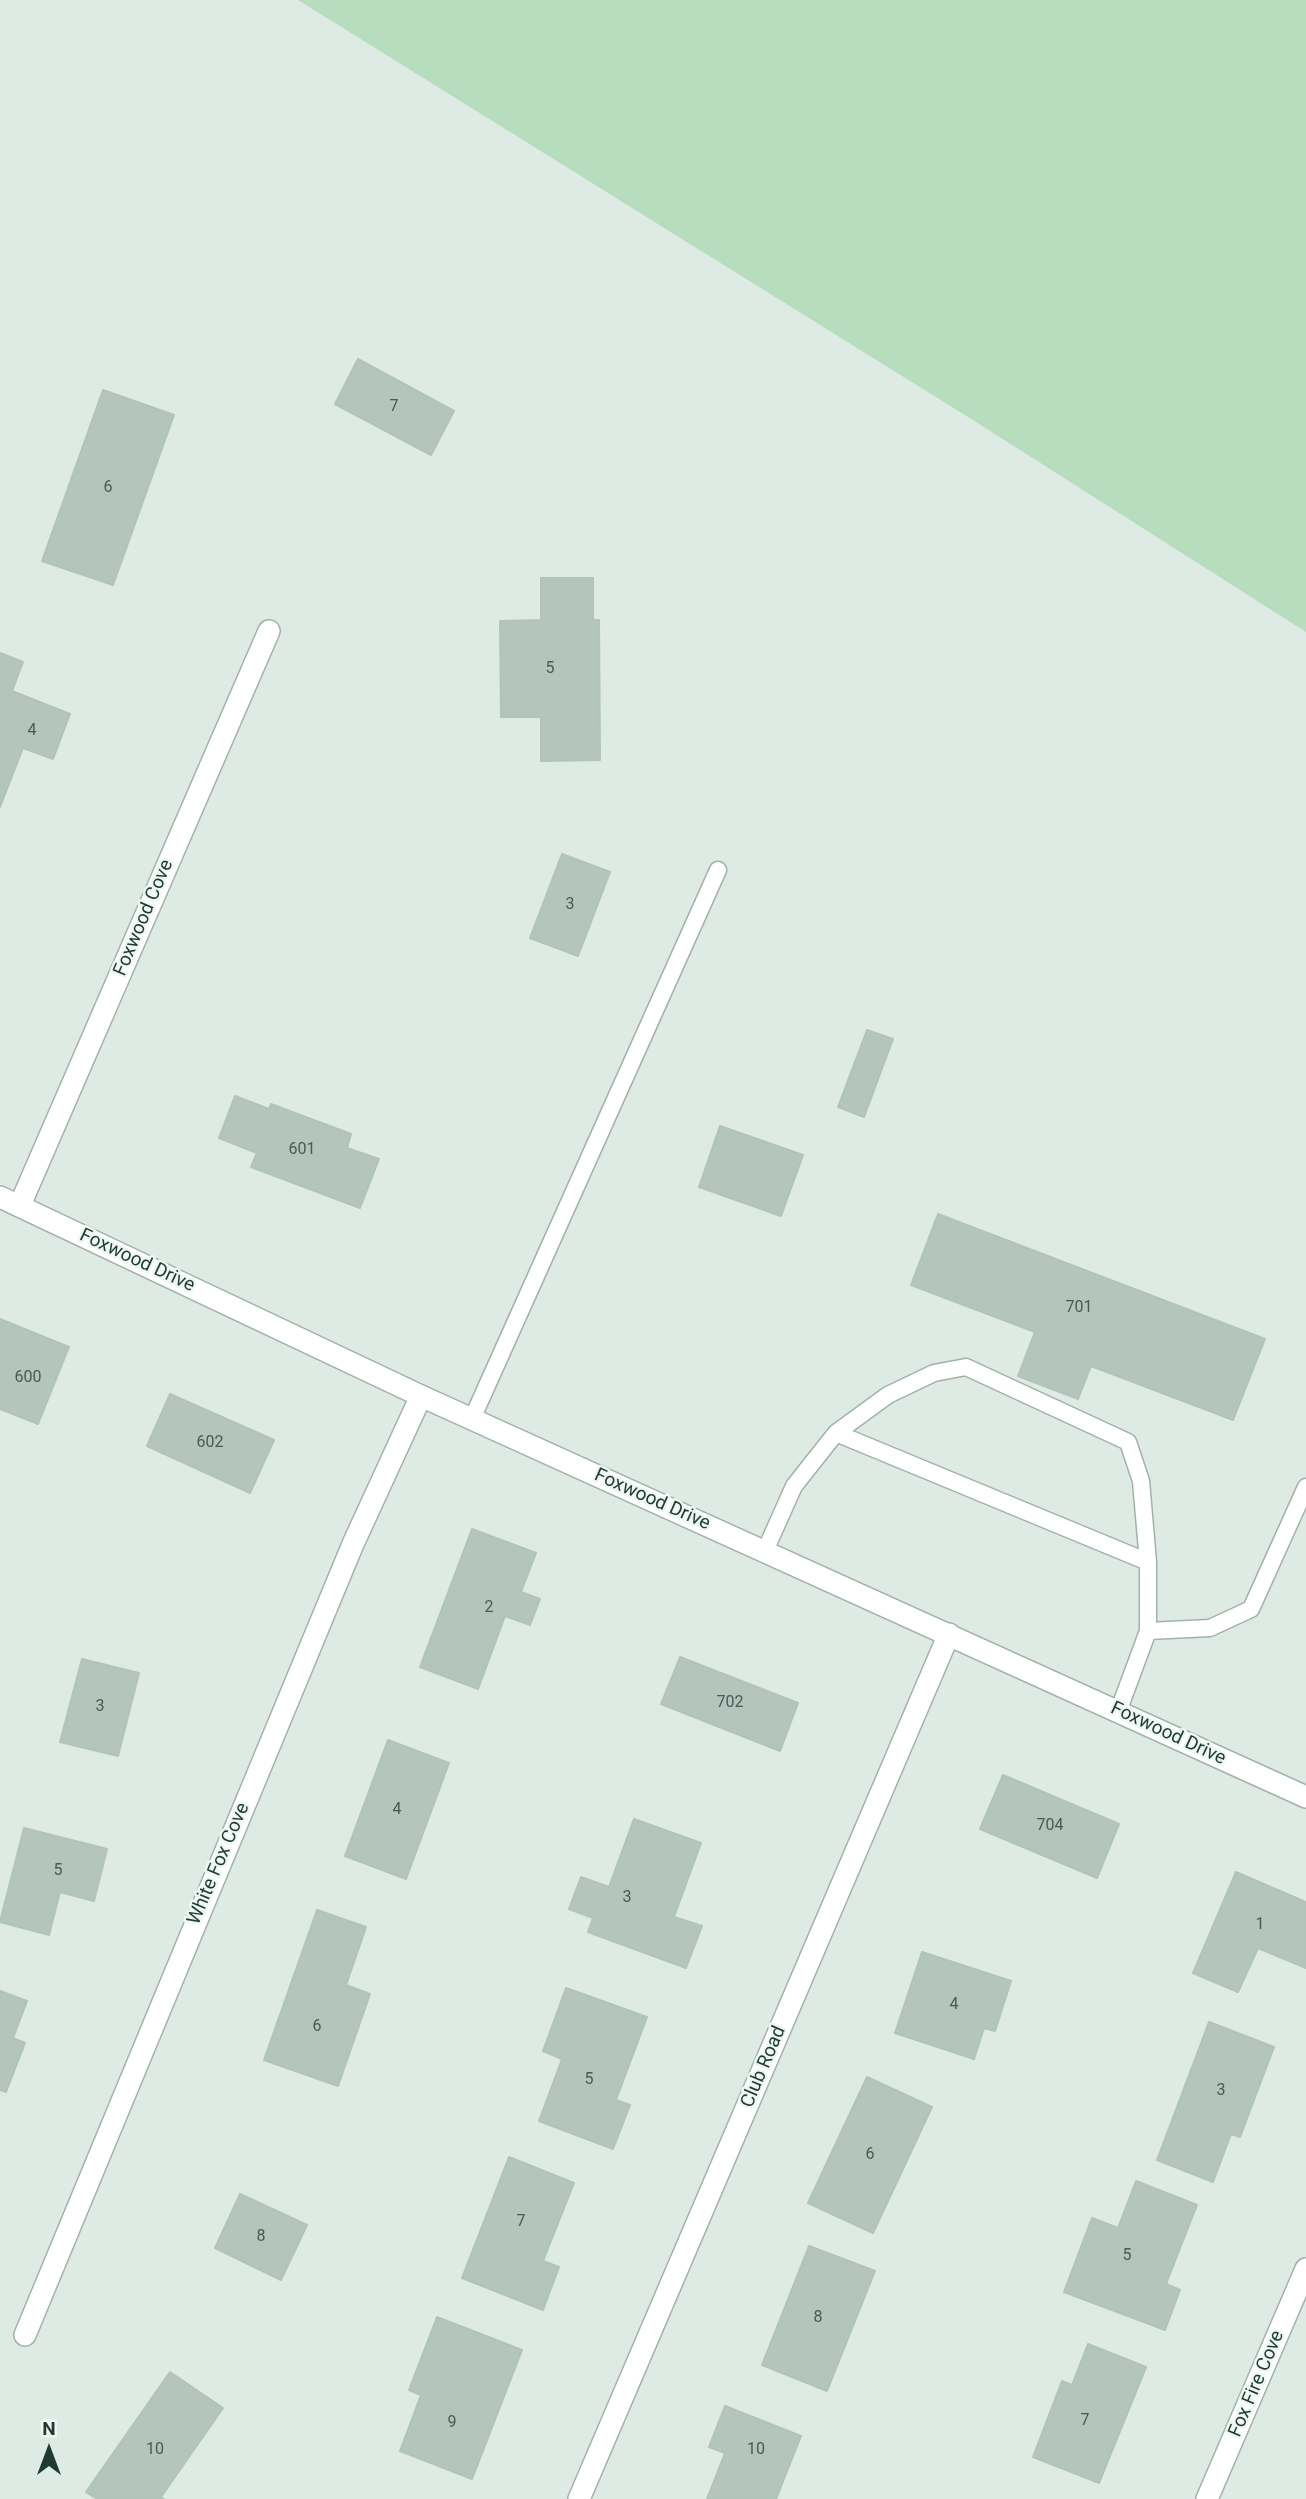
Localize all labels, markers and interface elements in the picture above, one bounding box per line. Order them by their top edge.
house number: 7 [390,397,398,417]
house number: 6 [104,478,112,498]
house number: 5 [546,659,554,679]
house number: 4 [28,721,36,741]
street label: Foxwood Cove [109,856,179,980]
house number: 3 [566,895,574,915]
house number: 601 [289,1140,315,1160]
street label: Foxwood Drive [76,1224,198,1298]
house number: 701 [1066,1298,1092,1318]
house number: 600 [15,1368,41,1388]
house number: 602 [197,1433,223,1453]
street label: Foxwood Drive [591,1464,713,1536]
house number: 2 [485,1598,493,1618]
house number: 702 [717,1693,743,1713]
house number: 3 [96,1697,104,1717]
street label: Foxwood Drive [1107,1697,1229,1771]
street label: White Fox Cove [183,1800,255,1928]
house number: 4 [393,1800,401,1820]
house number: 704 [1037,1816,1063,1836]
house number: 5 [54,1861,62,1881]
house number: 3 [623,1888,631,1908]
house number: 1 [1256,1915,1264,1935]
house number: 4 [950,1995,958,2015]
house number: 6 [313,2017,321,2037]
street label: Club Road [737,2023,791,2111]
house number: 5 [585,2070,593,2090]
house number: 3 [1217,2081,1225,2101]
house number: 6 [866,2145,874,2165]
house number: 7 [517,2212,525,2232]
house number: 8 [257,2227,265,2247]
house number: 5 [1123,2246,1131,2266]
house number: 8 [814,2308,822,2328]
street label: Fox Fire Cove [1224,2327,1290,2441]
house number: 7 [1081,2411,1089,2431]
house number: 9 [448,2413,456,2433]
north arrow [14,2415,84,2485]
text: N [42,2417,56,2440]
house number: 10 [146,2440,164,2460]
house number: 10 [747,2440,765,2460]

